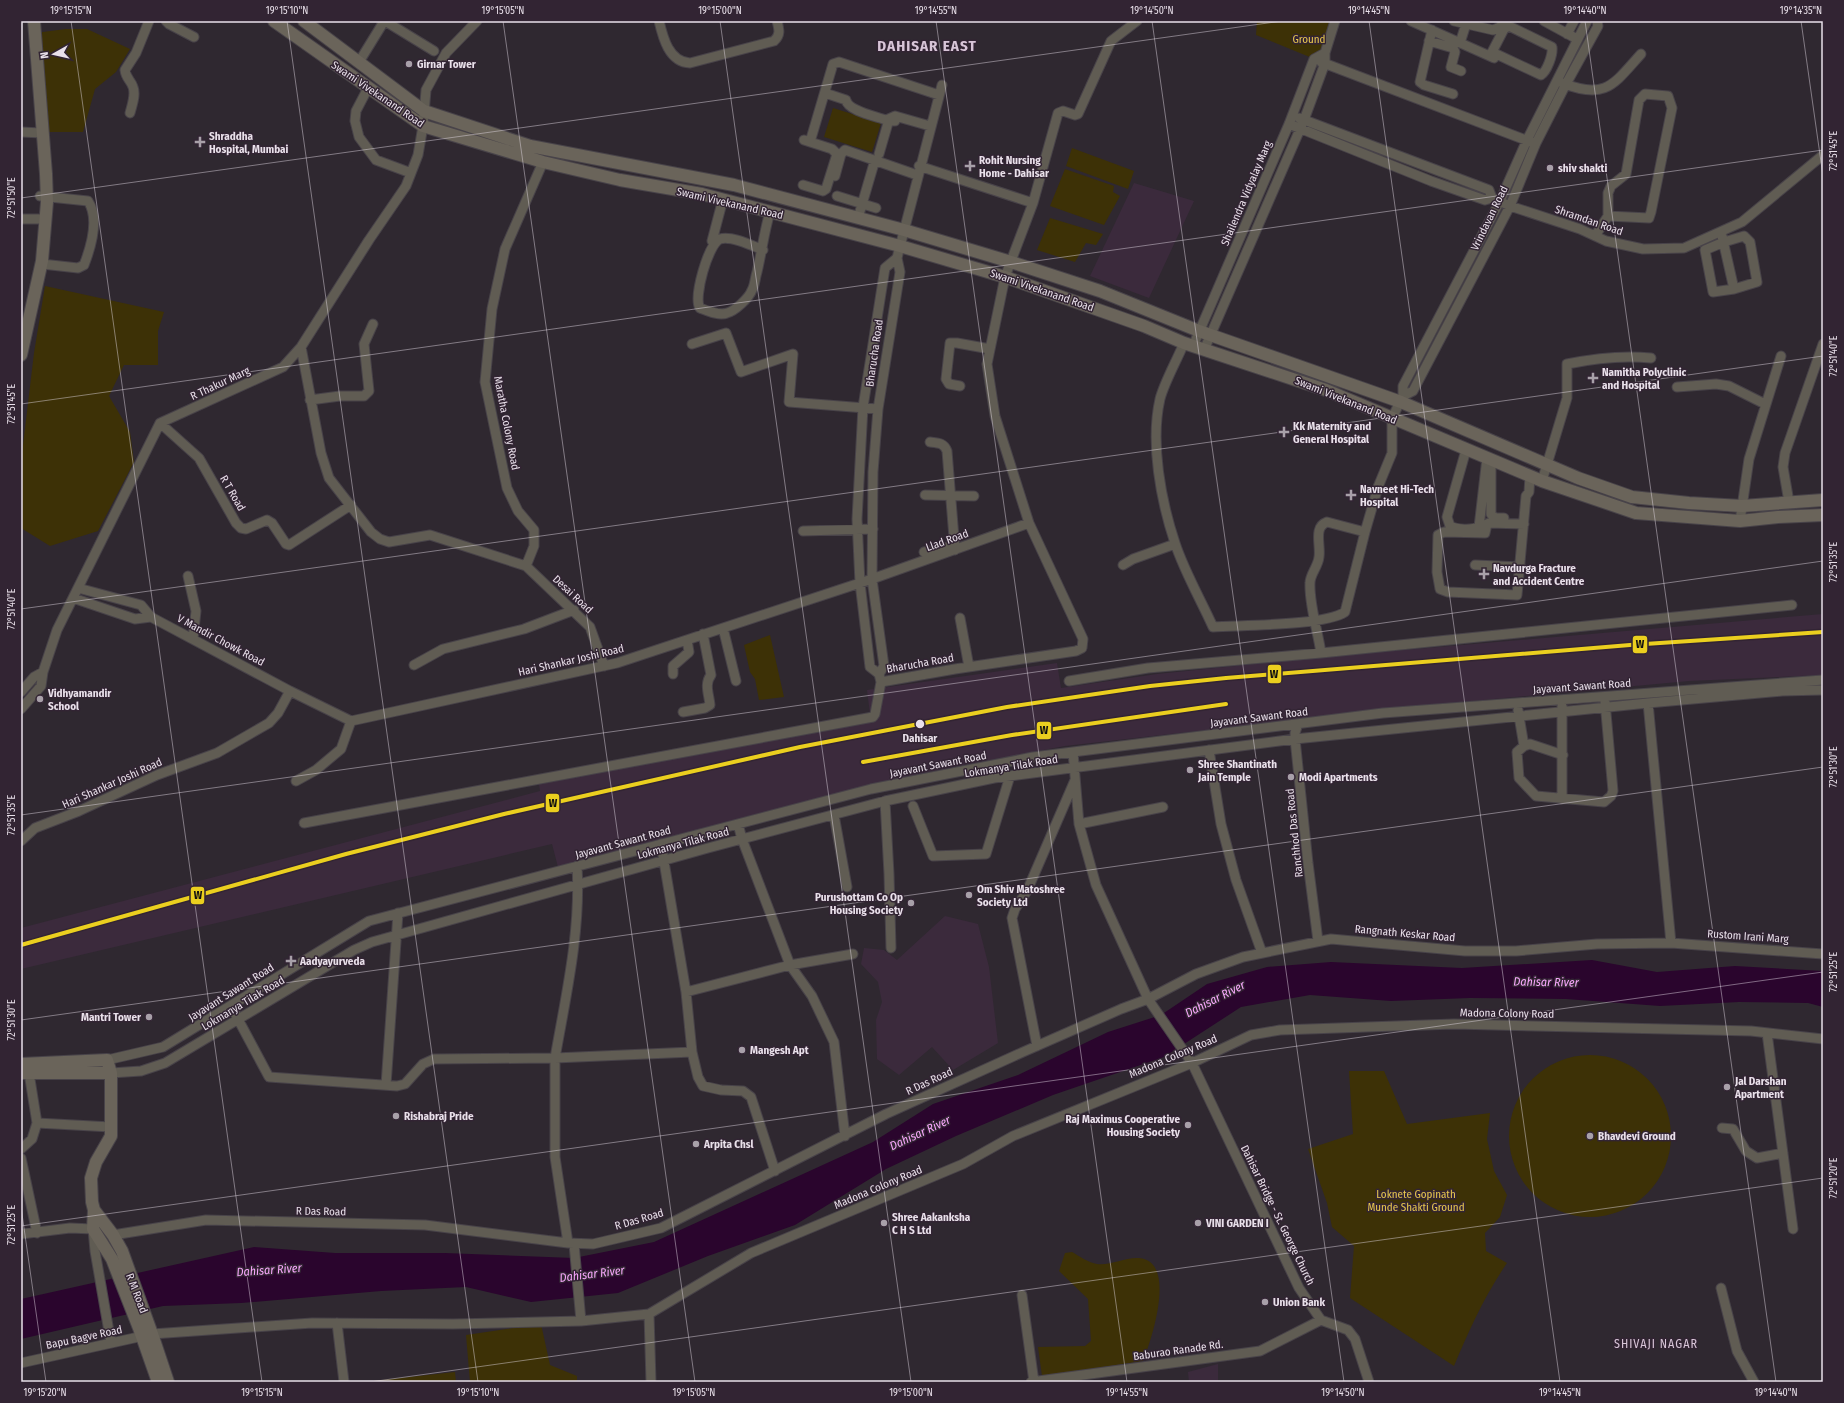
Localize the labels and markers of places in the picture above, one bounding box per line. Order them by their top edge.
place label: Girnar Tower [417,58,477,71]
marker: Girnar Tower [404,59,414,69]
place label: Shraddha Hospital, Mumbai [209,130,288,156]
marker: Shraddha Hospital, Mumbai [194,136,206,148]
place label: Rohit Nursing Home - Dahisar [979,154,1050,180]
marker: Rohit Nursing Home - Dahisar [964,160,976,172]
place label: shiv shakti [1558,162,1607,175]
marker: shiv shakti [1545,163,1555,173]
place label: Namitha Polyclinic and Hospital [1602,366,1687,392]
marker: Namitha Polyclinic and Hospital [1587,372,1599,384]
place label: Kk Maternity and General Hospital [1293,420,1371,446]
marker: Kk Maternity and General Hospital [1278,426,1290,438]
place label: Navneet Hi-Tech Hospital [1360,483,1434,509]
marker: Navneet Hi-Tech Hospital [1345,489,1357,501]
place label: Navdurga Fracture and Accident Centre [1493,562,1585,588]
marker: Navdurga Fracture and Accident Centre [1478,568,1490,580]
place label: Vidhyamandir School [47,687,112,713]
marker: Vidhyamandir School [35,694,45,704]
marker: Dahisar [914,718,926,730]
place label: Dahisar [903,732,938,745]
place label: Shree Shantinath Jain Temple [1197,758,1277,784]
marker: Shree Shantinath Jain Temple [1185,765,1195,775]
place label: Modi Apartments [1299,771,1378,784]
marker: Modi Apartments [1286,772,1296,782]
place label: Om Shiv Matoshree Society Ltd [977,883,1065,909]
marker: Om Shiv Matoshree Society Ltd [964,890,974,900]
place label: Purushottam Co Op Housing Society [815,891,904,917]
marker: Purushottam Co Op Housing Society [906,898,916,908]
marker: Aadyayurveda [285,955,297,967]
place label: Aadyayurveda [299,955,365,968]
place label: Mantri Tower [81,1011,142,1024]
marker: Mantri Tower [144,1012,154,1022]
place label: Mangesh Apt [750,1044,809,1057]
marker: Mangesh Apt [737,1045,747,1055]
place label: Jal Darshan Apartment [1734,1075,1787,1101]
marker: Jal Darshan Apartment [1722,1082,1732,1092]
place label: Rishabraj Pride [404,1110,474,1123]
marker: Rishabraj Pride [391,1111,401,1121]
place label: Raj Maximus Cooperative Housing Society [1065,1113,1181,1139]
marker: Raj Maximus Cooperative Housing Society [1183,1120,1193,1130]
place label: Bhavdevi Ground [1598,1130,1676,1143]
marker: Bhavdevi Ground [1585,1131,1595,1141]
place label: Arpita Chsl [703,1138,755,1151]
marker: Arpita Chsl [691,1139,701,1149]
place label: Shree Aakanksha C H S Ltd [892,1211,971,1237]
place label: VINI GARDEN I [1205,1217,1269,1230]
marker: Shree Aakanksha C H S Ltd [879,1218,889,1228]
marker: VINI GARDEN I [1193,1218,1203,1228]
place label: Union Bank [1273,1296,1325,1309]
marker: Union Bank [1260,1297,1270,1307]

